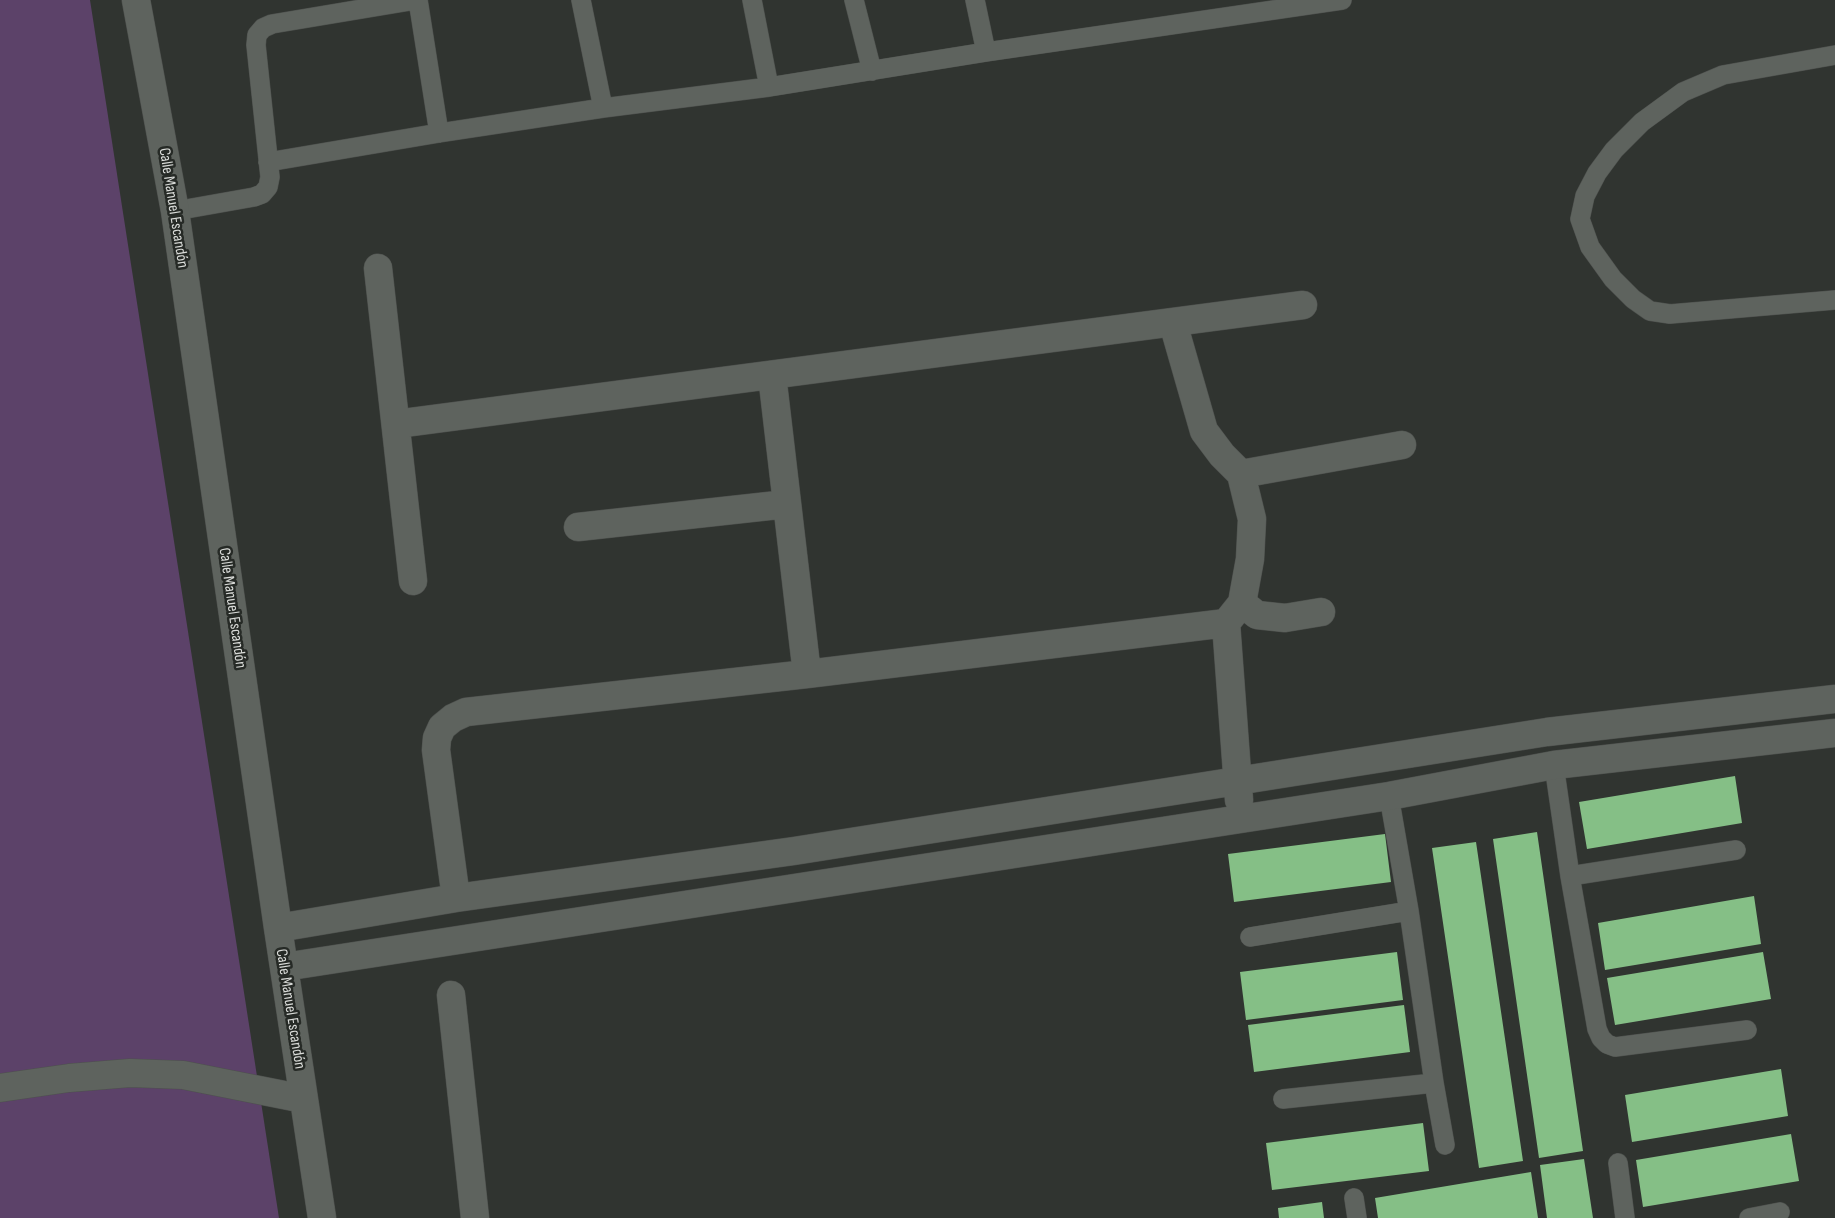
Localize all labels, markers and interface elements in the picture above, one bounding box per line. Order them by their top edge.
street label: Calle Manuel Escandón [154,147,192,269]
street label: Calle Manuel Escandón [214,547,250,669]
street label: Calle Manuel Escandón [271,948,309,1070]

